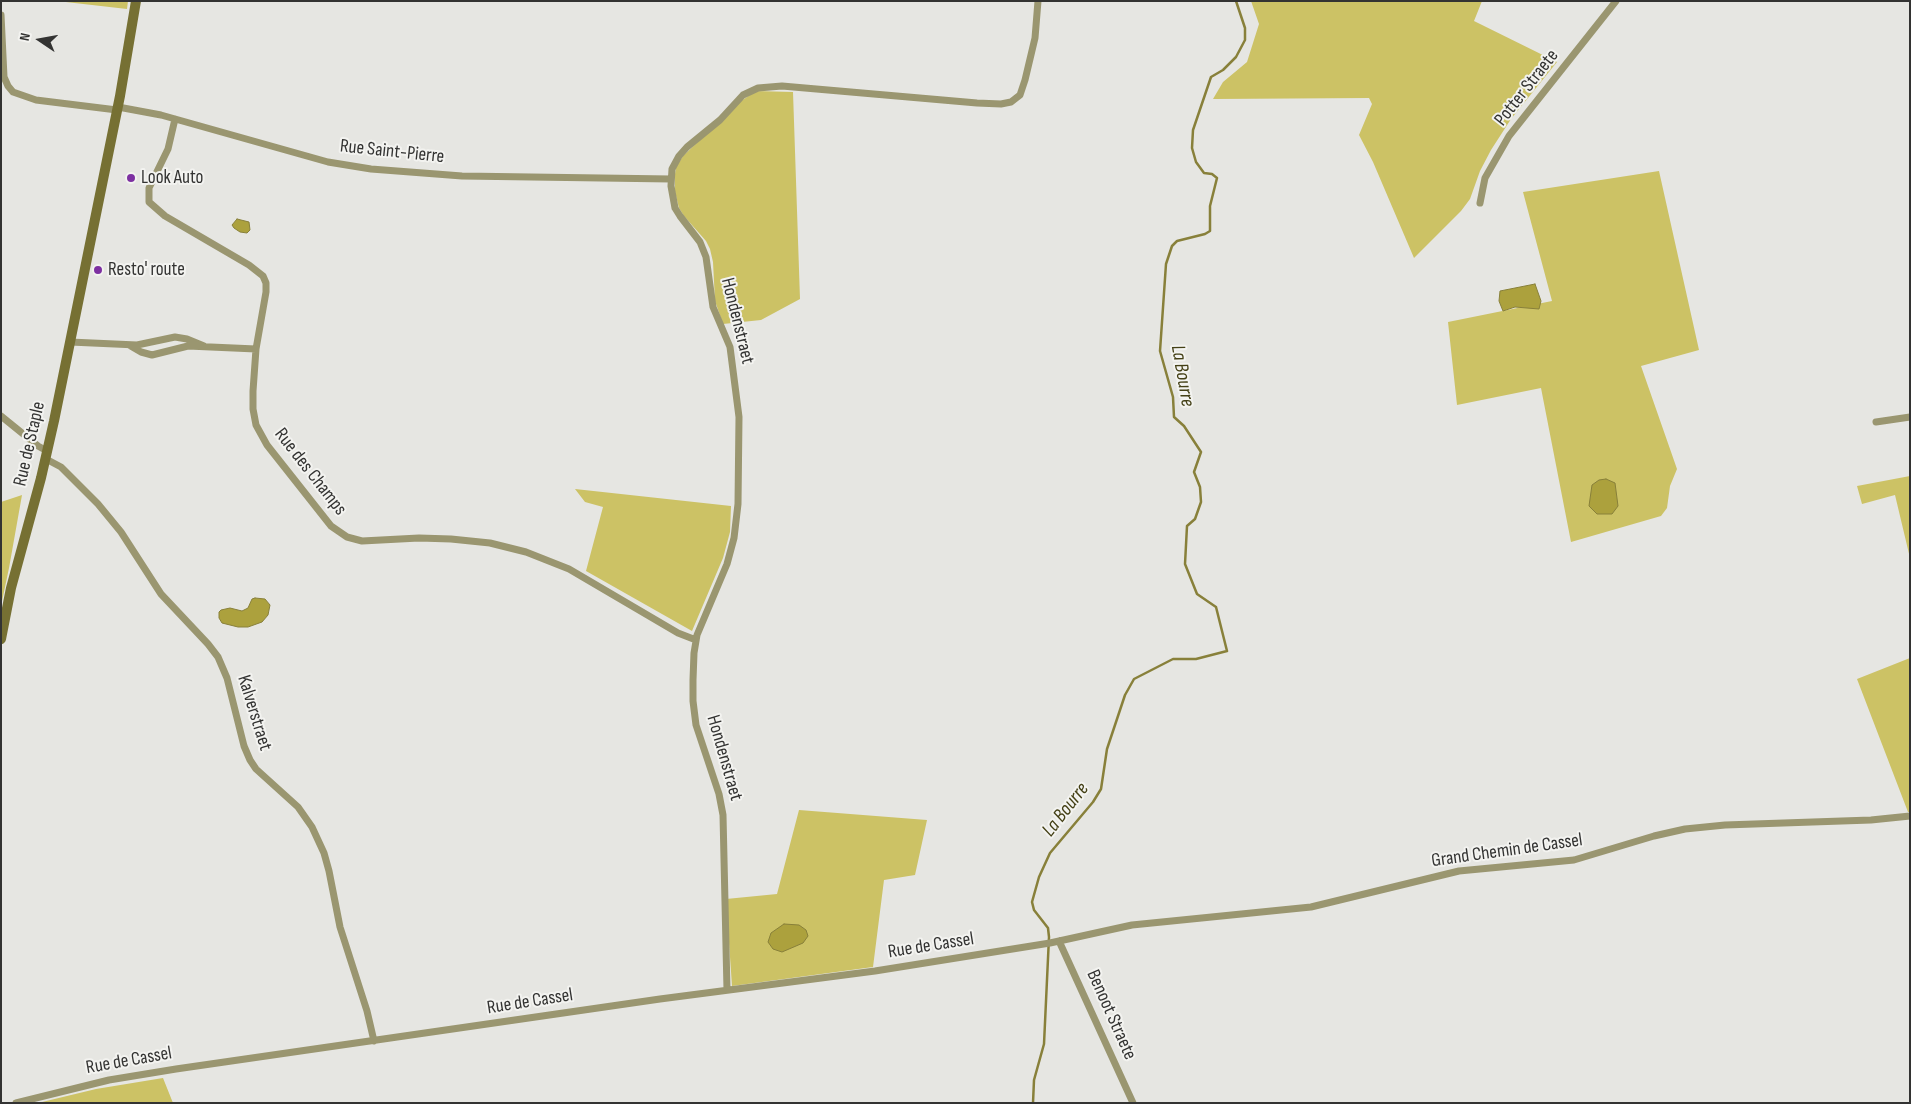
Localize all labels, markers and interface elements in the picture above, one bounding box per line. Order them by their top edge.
north arrow [15,15,65,65]
text: N [16,31,34,42]
street label: Potter Straete [1490,45,1564,131]
street label: Rue Saint-Pierre [339,135,445,169]
place label: Look Auto [141,167,203,189]
marker: Look Auto [125,172,137,184]
place label: Resto' route [108,259,185,281]
marker: Resto' route [92,264,104,276]
street label: Hondenstraet [715,276,759,366]
water label: La Bourre [1165,343,1199,409]
street label: Rue de Staple [9,399,51,489]
street label: Rue des Champs [269,424,351,520]
street label: Kalverstraet [232,672,276,754]
street label: Hondenstraet [701,713,747,803]
water label: La Bourre [1037,778,1095,842]
street label: Grand Chemin de Cassel [1430,829,1584,873]
street label: Rue de Cassel [886,928,976,964]
street label: Benoot Straete [1081,966,1141,1064]
street label: Rue de Cassel [485,984,575,1020]
street label: Rue de Cassel [84,1042,174,1080]

